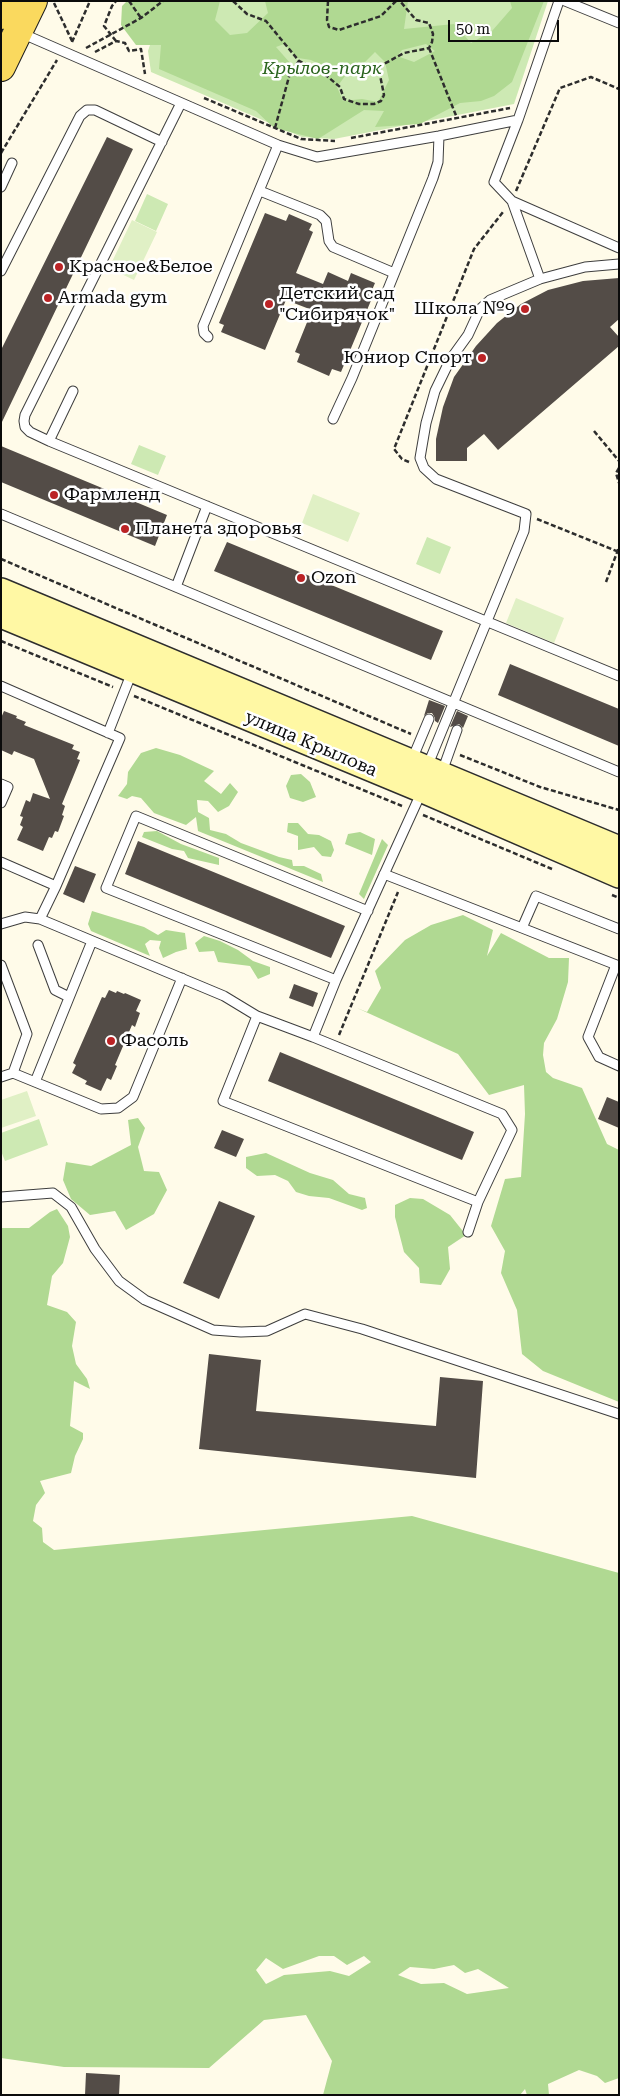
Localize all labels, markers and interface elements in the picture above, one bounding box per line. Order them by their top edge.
scale bar [450,10,561,42]
text: 50 m [456,20,490,38]
park label: Крылов-парк [262,58,382,80]
place label: Красное&Белое [69,256,213,278]
marker: Красное&Белое [53,261,65,273]
place label: Детский сад "Сибирячок" [279,283,395,326]
place label: Armada gym [58,287,167,309]
marker: Armada gym [42,292,54,304]
marker: Детский сад "Сибирячок" [263,298,275,310]
place label: Школа №9 [414,298,515,320]
marker: Школа №9 [519,303,531,315]
place label: Юниор Спорт [344,347,472,369]
marker: Юниор Спорт [476,352,488,364]
place label: Фармленд [64,484,160,506]
marker: Фармленд [48,489,60,501]
place label: Планета здоровья [135,518,302,540]
marker: Планета здоровья [119,523,131,535]
place label: Ozon [311,567,356,589]
marker: Ozon [295,572,307,584]
street label: улица Крылова [242,706,380,782]
place label: Фасоль [121,1030,188,1052]
marker: Фасоль [105,1035,117,1047]

